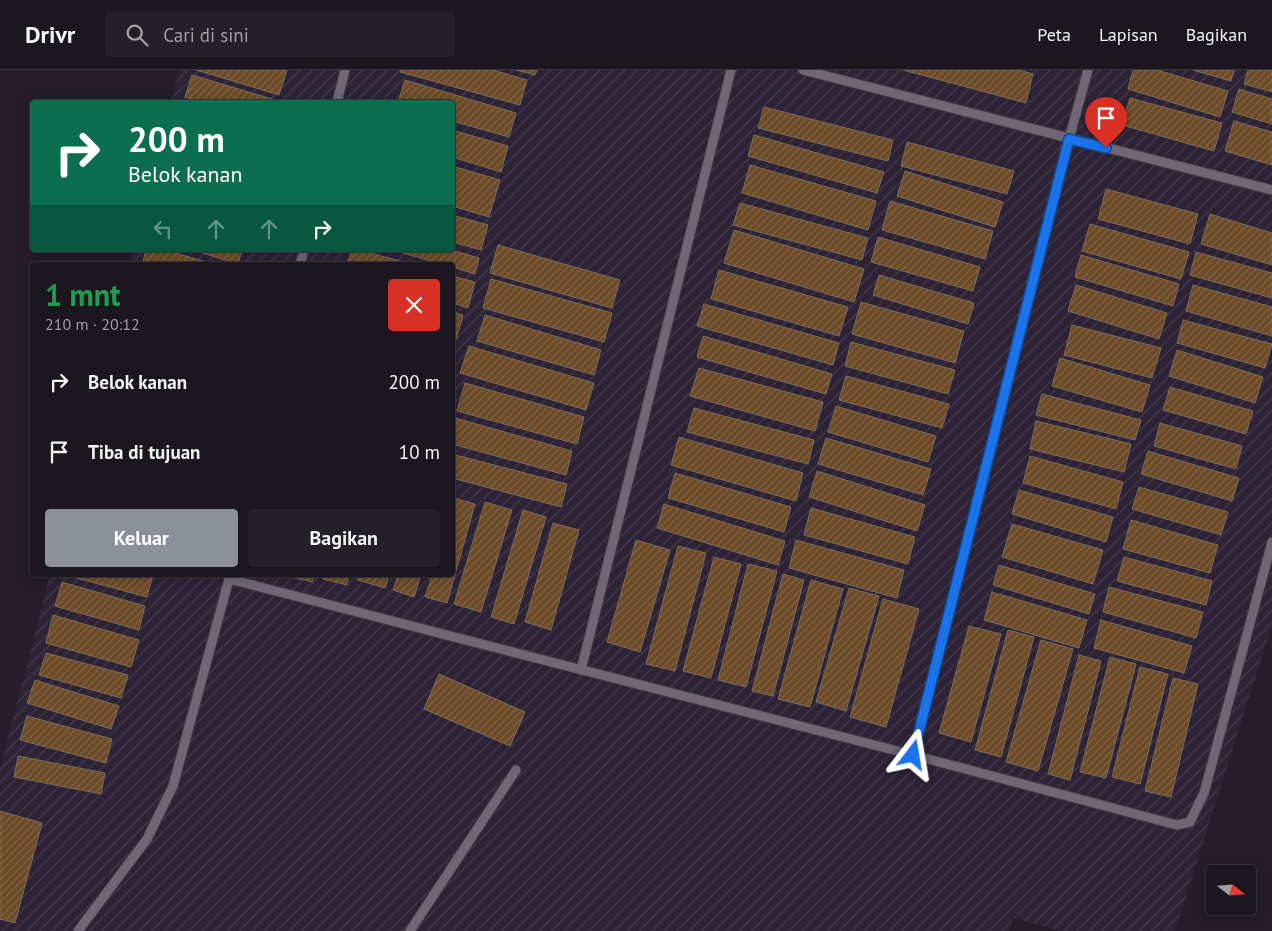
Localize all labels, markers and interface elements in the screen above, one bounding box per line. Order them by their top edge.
search box [105,12,455,57]
text: Drivr [25,19,75,50]
icon: search [123,21,151,49]
text: Cari di sini [163,23,249,47]
text: Peta [1037,23,1071,46]
text: Lapisan [1099,23,1158,46]
text: Bagikan [1186,23,1247,46]
pin [1085,97,1127,148]
icon: arrive [1092,104,1120,132]
text: 200 m [128,116,225,162]
icon: right [45,120,110,185]
text: Belok kanan [128,160,242,188]
icon: left [149,215,177,243]
icon: ahead [202,215,230,243]
icon: ahead [255,215,283,243]
icon: right [308,215,336,243]
text: 1 mnt [45,275,121,314]
button: close [388,279,440,331]
text: 210 m · 20:12 [45,314,140,334]
icon: right [45,368,73,396]
text: Belok kanan [88,370,187,394]
text: 200 m [388,370,440,394]
icon: arrive [45,438,73,466]
text: Tiba di tujuan [88,440,200,464]
text: 10 m [399,440,440,464]
button: Keluar [45,509,238,567]
button: Bagikan [248,509,440,567]
position arrow [886,728,938,780]
north arrow [1206,865,1256,915]
map controls [1206,865,1256,915]

